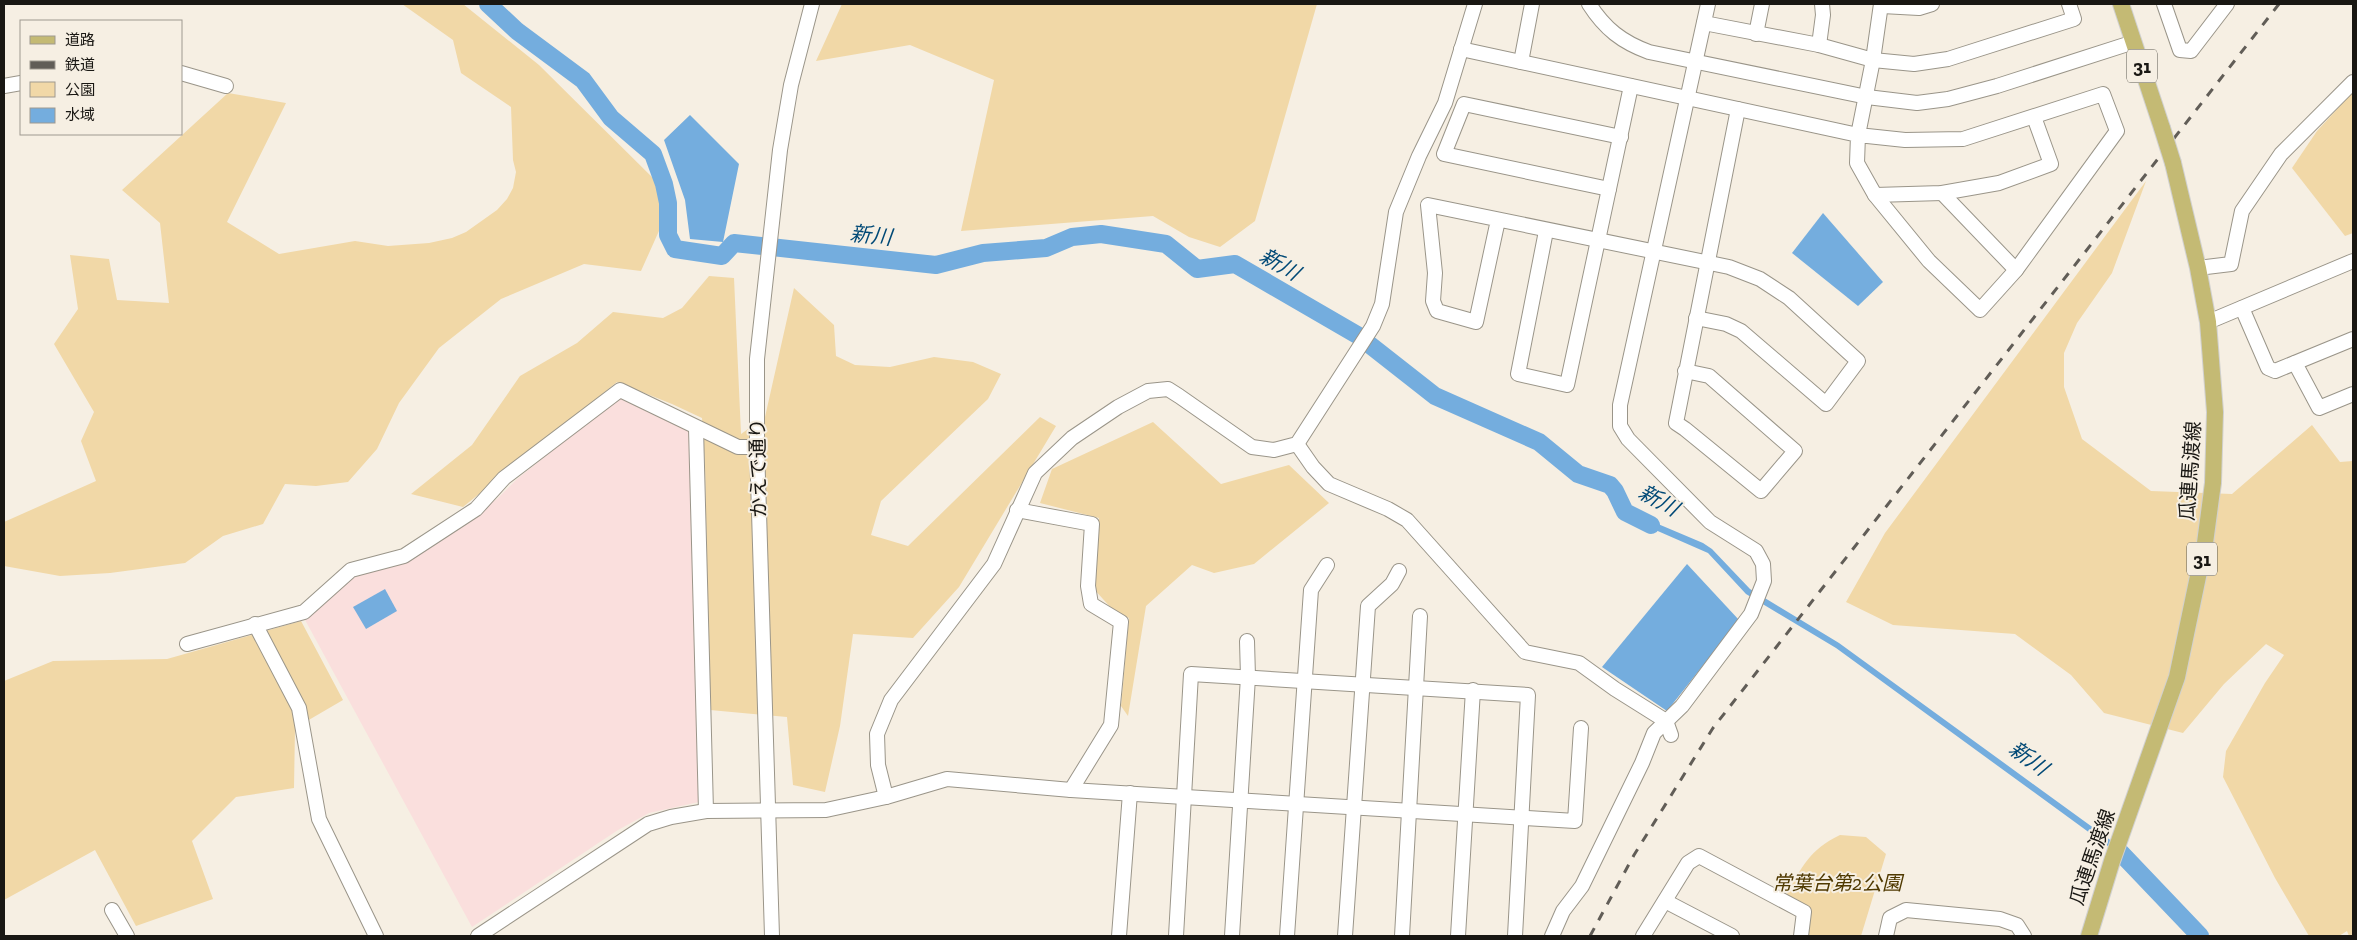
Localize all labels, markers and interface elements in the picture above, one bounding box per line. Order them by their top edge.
legend [20,20,182,135]
text: 道路 [65,31,95,49]
road number: 31 [2127,49,2157,82]
text: 鉄道 [65,56,95,74]
text: 公園 [65,81,95,99]
text: 水域 [65,106,95,124]
water label: 新川 [849,220,895,250]
water label: 新川 [1256,243,1306,286]
street label: かえで通り [745,418,771,518]
street label: 瓜連馬渡線 [2175,420,2205,522]
water label: 新川 [1635,479,1685,522]
road number: 31 [2187,542,2217,576]
water label: 新川 [2005,736,2055,782]
street label: 瓜連馬渡線 [2064,806,2120,908]
park label: 常葉台第2公園 [1772,871,1905,895]

